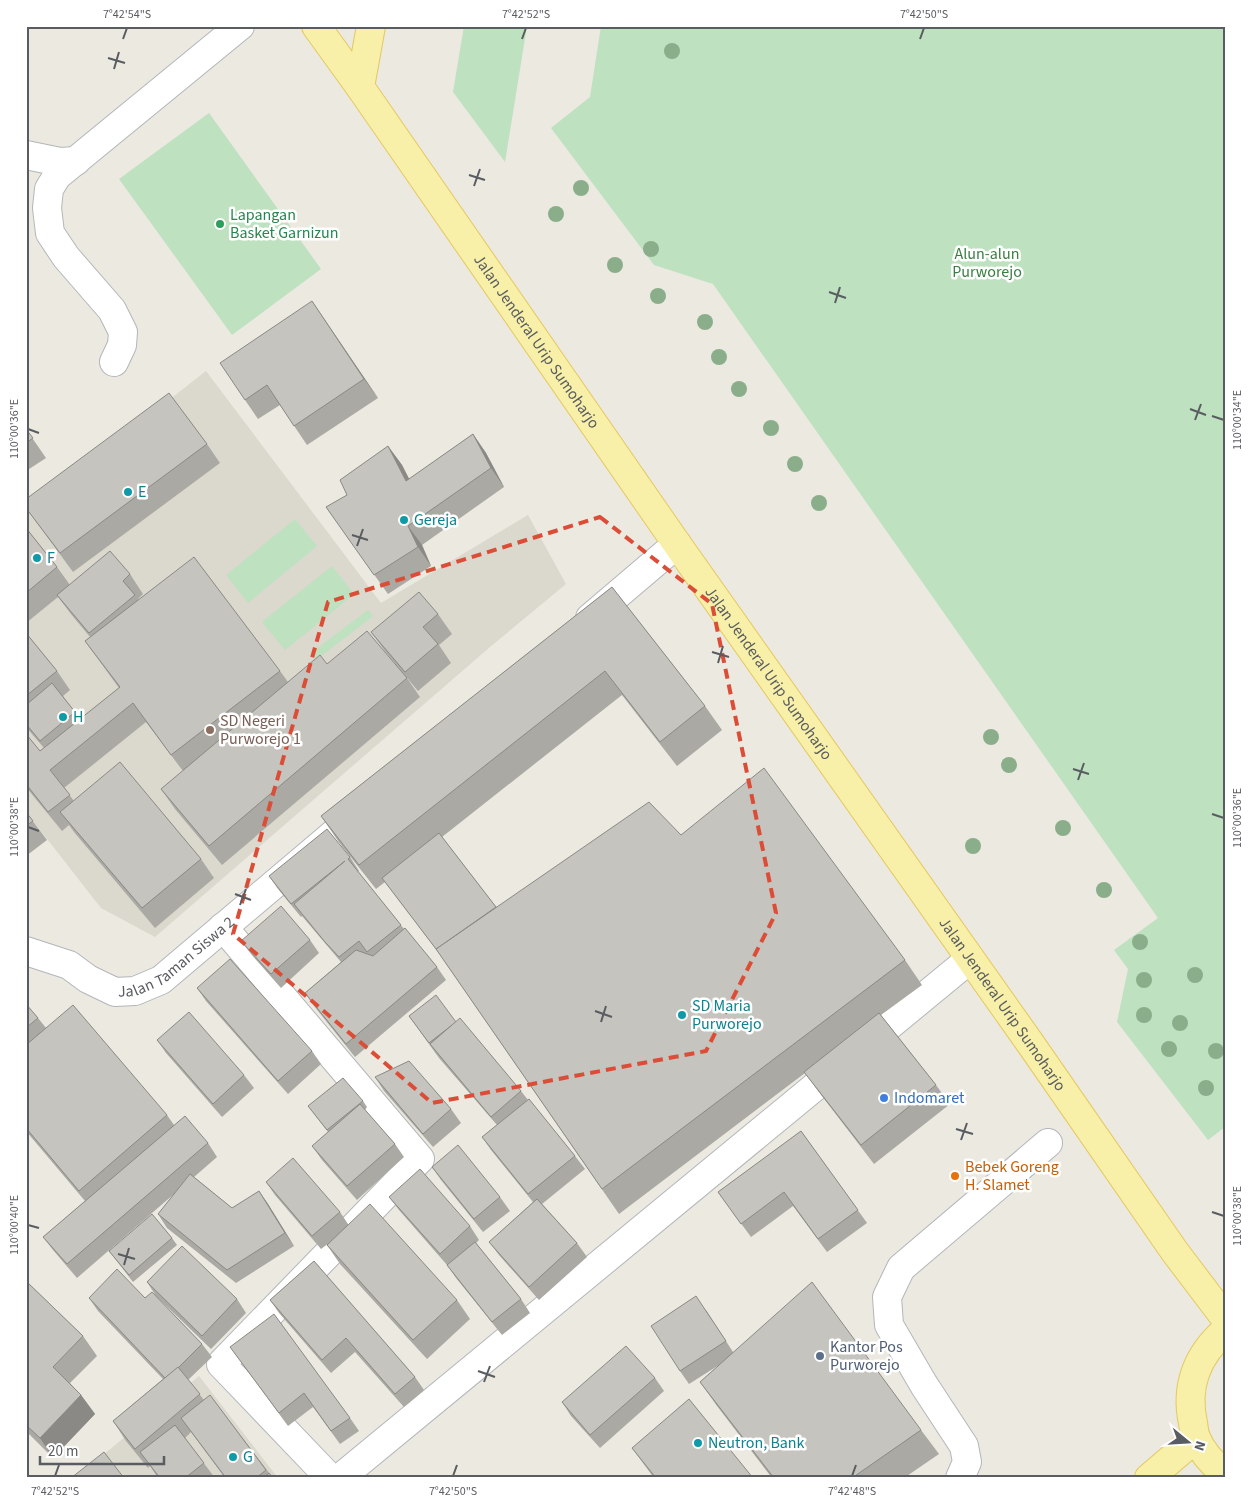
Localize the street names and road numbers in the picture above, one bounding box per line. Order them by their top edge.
street label: Jalan Jenderal Urip Sumoharjo [468,250,605,433]
street label: Jalan Jenderal Urip Sumoharjo [700,582,838,765]
street label: Jalan Taman Siswa 2 [117,911,239,1003]
street label: Jalan Jenderal Urip Sumoharjo [934,913,1071,1096]

